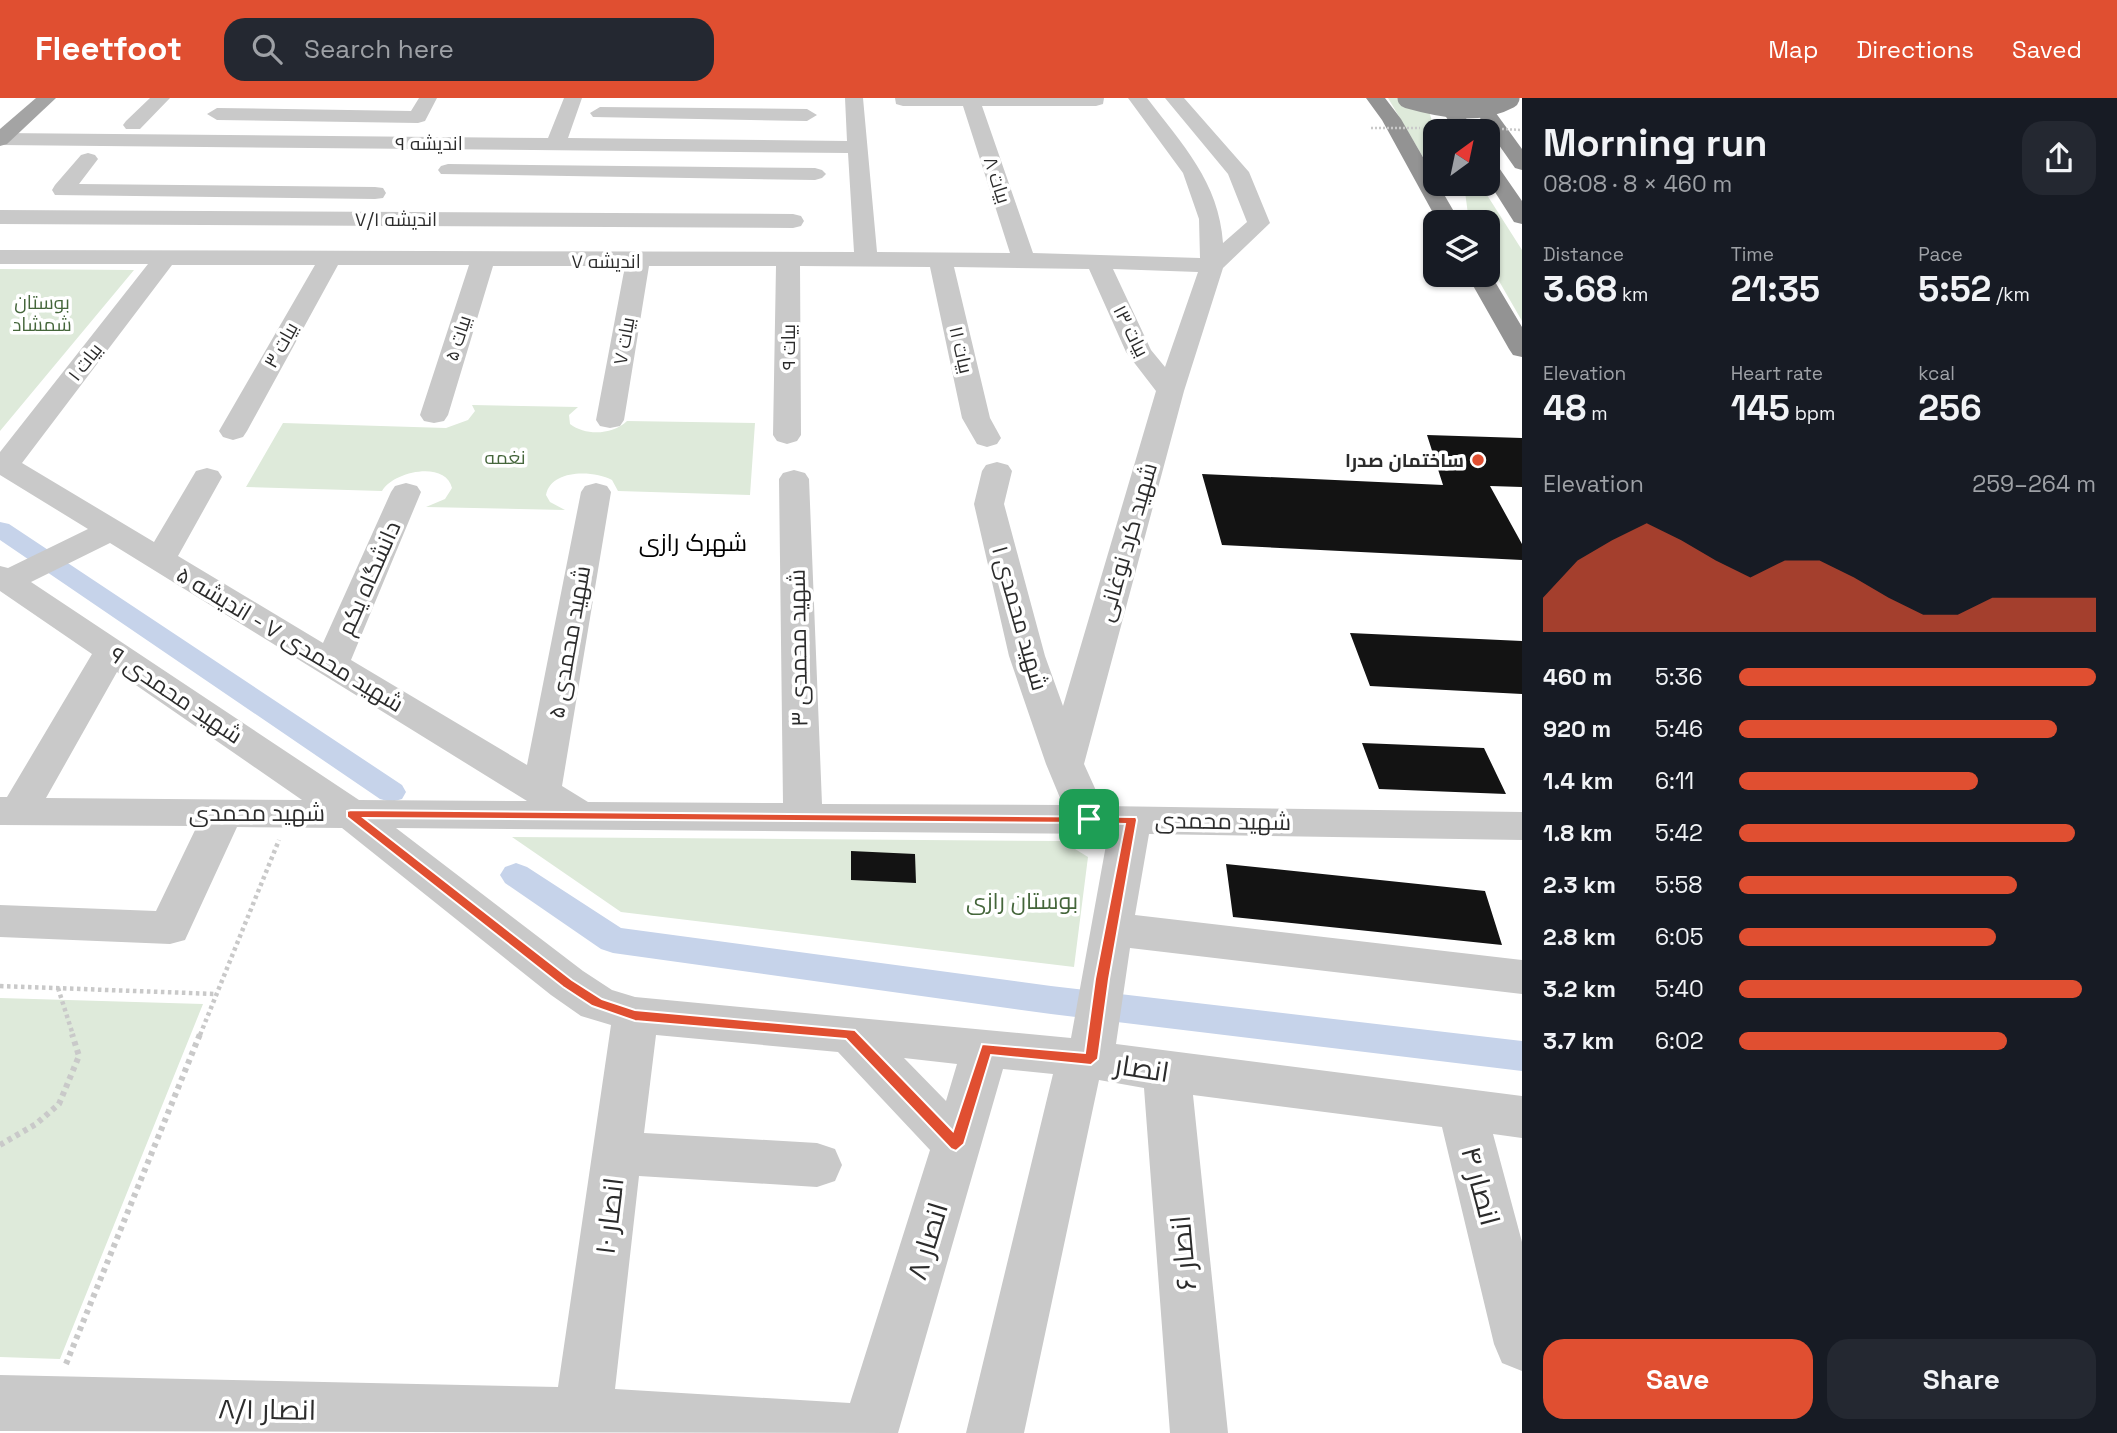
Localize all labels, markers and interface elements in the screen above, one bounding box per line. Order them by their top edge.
search box [224,18,714,81]
text: Fleetfoot [35,28,182,70]
icon: search [248,30,286,68]
text: Search here [304,32,454,66]
text: Map [1768,34,1818,65]
text: Directions [1856,34,1974,65]
text: Saved [2012,34,2082,65]
north arrow [1423,119,1500,196]
map controls [1423,119,1500,287]
text: Morning run [1543,119,1768,167]
button: share [2022,121,2096,195]
street label: اندیشه ۹ [395,131,463,156]
street label: بیات ۸ [978,153,1016,207]
text: 08:08 · 8 × 460 m [1543,169,1732,199]
street label: اندیشه ۷/۱ [355,207,437,232]
button: layers [1423,210,1500,287]
text: Distance [1543,242,1624,267]
text: Time [1731,242,1774,267]
text: Pace [1918,242,1963,267]
street label: اندیشه ۷ [571,249,641,274]
text: 3.68 [1543,267,1617,311]
text: 21:35 [1731,267,1820,311]
text: 5:52 [1918,267,1991,311]
text: km [1617,282,1648,307]
text: /km [1991,282,2030,307]
park label: بوستان شمشاد [12,290,72,337]
street label: بیات ۱۳ [1107,301,1155,361]
street label: بیات ۵ [439,312,477,364]
street label: بیات ۷ [608,315,640,367]
street label: بیات ۳ [258,317,304,373]
street label: بیات ۹ [776,324,801,370]
street label: بیات ۱۱ [943,324,979,376]
street label: بیات ۱ [62,338,108,386]
text: Elevation [1543,361,1626,386]
text: Heart rate [1731,361,1823,386]
text: kcal [1918,361,1955,386]
text: 48 [1543,386,1586,430]
text: 145 [1731,386,1790,430]
text: 256 [1918,386,1982,430]
text: m [1586,401,1608,426]
text: bpm [1790,401,1835,426]
park label: نغمه [485,445,525,470]
place label: ساختمان صدرا [1345,448,1464,473]
marker: ساختمان صدرا [1470,452,1486,468]
street label: شهید کرد نوغانی [1090,459,1164,625]
text: Elevation [1543,469,1644,499]
text: 259–264 m [1972,469,2096,499]
street label: دانشگاه یکم [330,516,408,640]
district label: شهرک رازی [639,527,747,558]
street label: شهید محمدی ۱ [985,542,1055,694]
street label: شهید محمدی ۷ - اندیشه ۵ [171,559,409,719]
street label: شهید محمدی ۵ [541,563,597,721]
street label: شهید محمدی ۳ [782,569,814,727]
street label: شهید محمدی ۹ [104,639,248,751]
text: 460 m [1543,662,1612,692]
text: 5:36 [1655,662,1703,692]
text: 920 m [1543,714,1611,744]
text: 5:46 [1655,714,1703,744]
text: 1.4 km [1543,766,1613,796]
text: 6:11 [1655,766,1694,796]
pin [1059,789,1119,849]
street label: شهید محمدی [189,798,325,828]
icon: arrive [1070,800,1108,838]
street label: شهید محمدی [1155,805,1291,837]
text: 1.8 km [1543,818,1613,848]
text: 5:42 [1655,818,1703,848]
text: 2.3 km [1543,870,1616,900]
text: 5:58 [1655,870,1703,900]
park label: بوستان رازی [966,886,1078,916]
text: 2.8 km [1543,922,1616,952]
text: 6:05 [1655,922,1703,952]
text: 3.2 km [1543,974,1616,1004]
text: 5:40 [1655,974,1704,1004]
text: 3.7 km [1543,1026,1614,1056]
text: 6:02 [1655,1026,1704,1056]
street label: انصار [1110,1046,1172,1090]
street label: انصار ۴ [1453,1143,1509,1229]
street label: انصار ۱۰ [586,1175,632,1257]
street label: انصار ۸ [898,1198,956,1284]
street label: انصار ۶ [1162,1214,1204,1292]
button: Save [1543,1339,1813,1419]
button: Share [1827,1339,2096,1419]
street label: انصار ۸/۱ [218,1390,316,1428]

